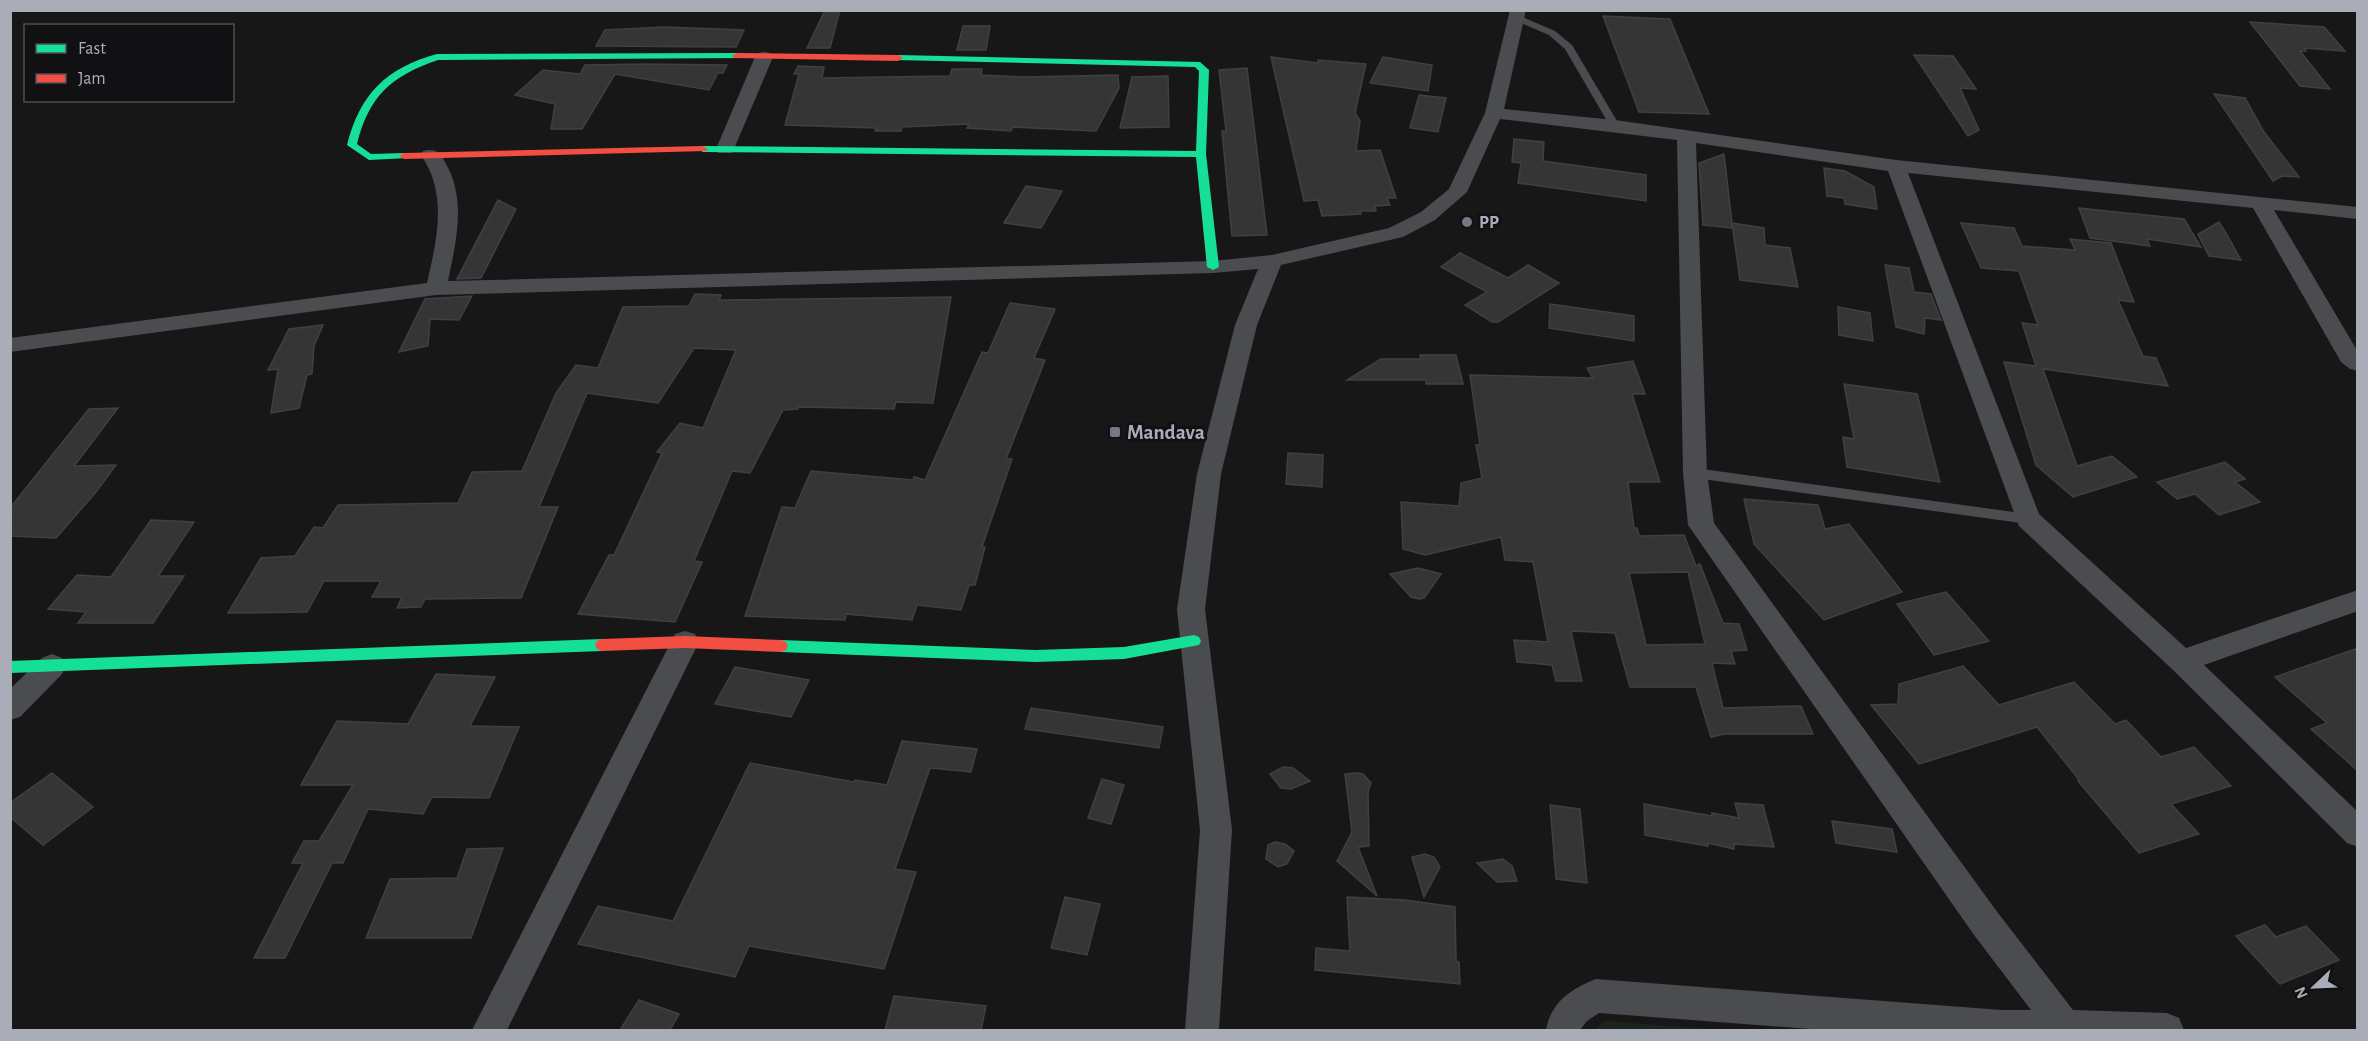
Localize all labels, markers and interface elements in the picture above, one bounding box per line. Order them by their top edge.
legend [24,24,234,102]
text: Fast [78,40,106,58]
text: Jam [78,70,106,88]
place label: PP [1479,214,1499,232]
marker: PP [1460,215,1474,229]
place label: Mandava [1127,422,1205,443]
marker: Mandava [1108,425,1122,439]
north arrow [2284,957,2344,1017]
text: N [2292,984,2311,1001]

